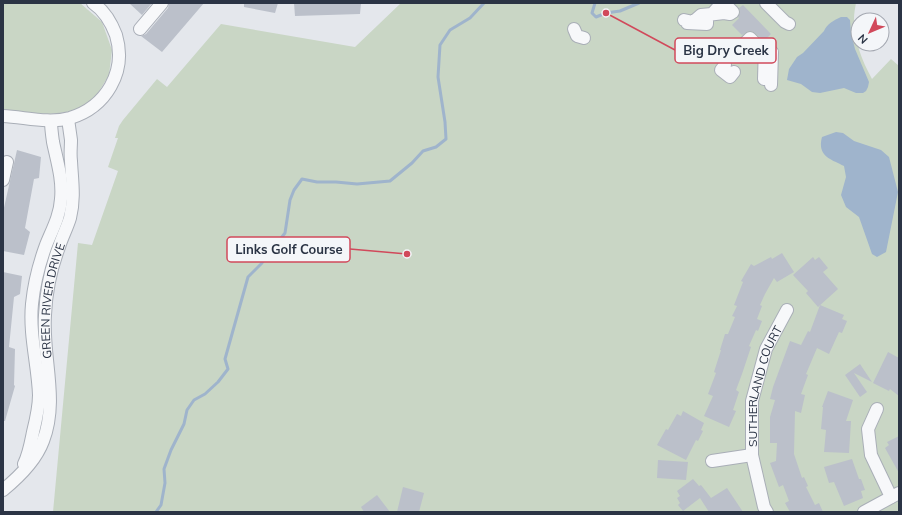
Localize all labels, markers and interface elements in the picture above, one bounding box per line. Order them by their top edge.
north arrow [850,12,890,52]
text: N [855,31,871,47]
callout: Big Dry Creek [675,38,776,63]
text: Big Dry Creek [683,42,770,59]
callout: Links Golf Course [227,237,350,262]
street label: GREEN RIVER DRIVE [37,241,67,359]
text: Links Golf Course [235,241,343,257]
street label: SUTHERLAND COURT [745,322,785,447]

